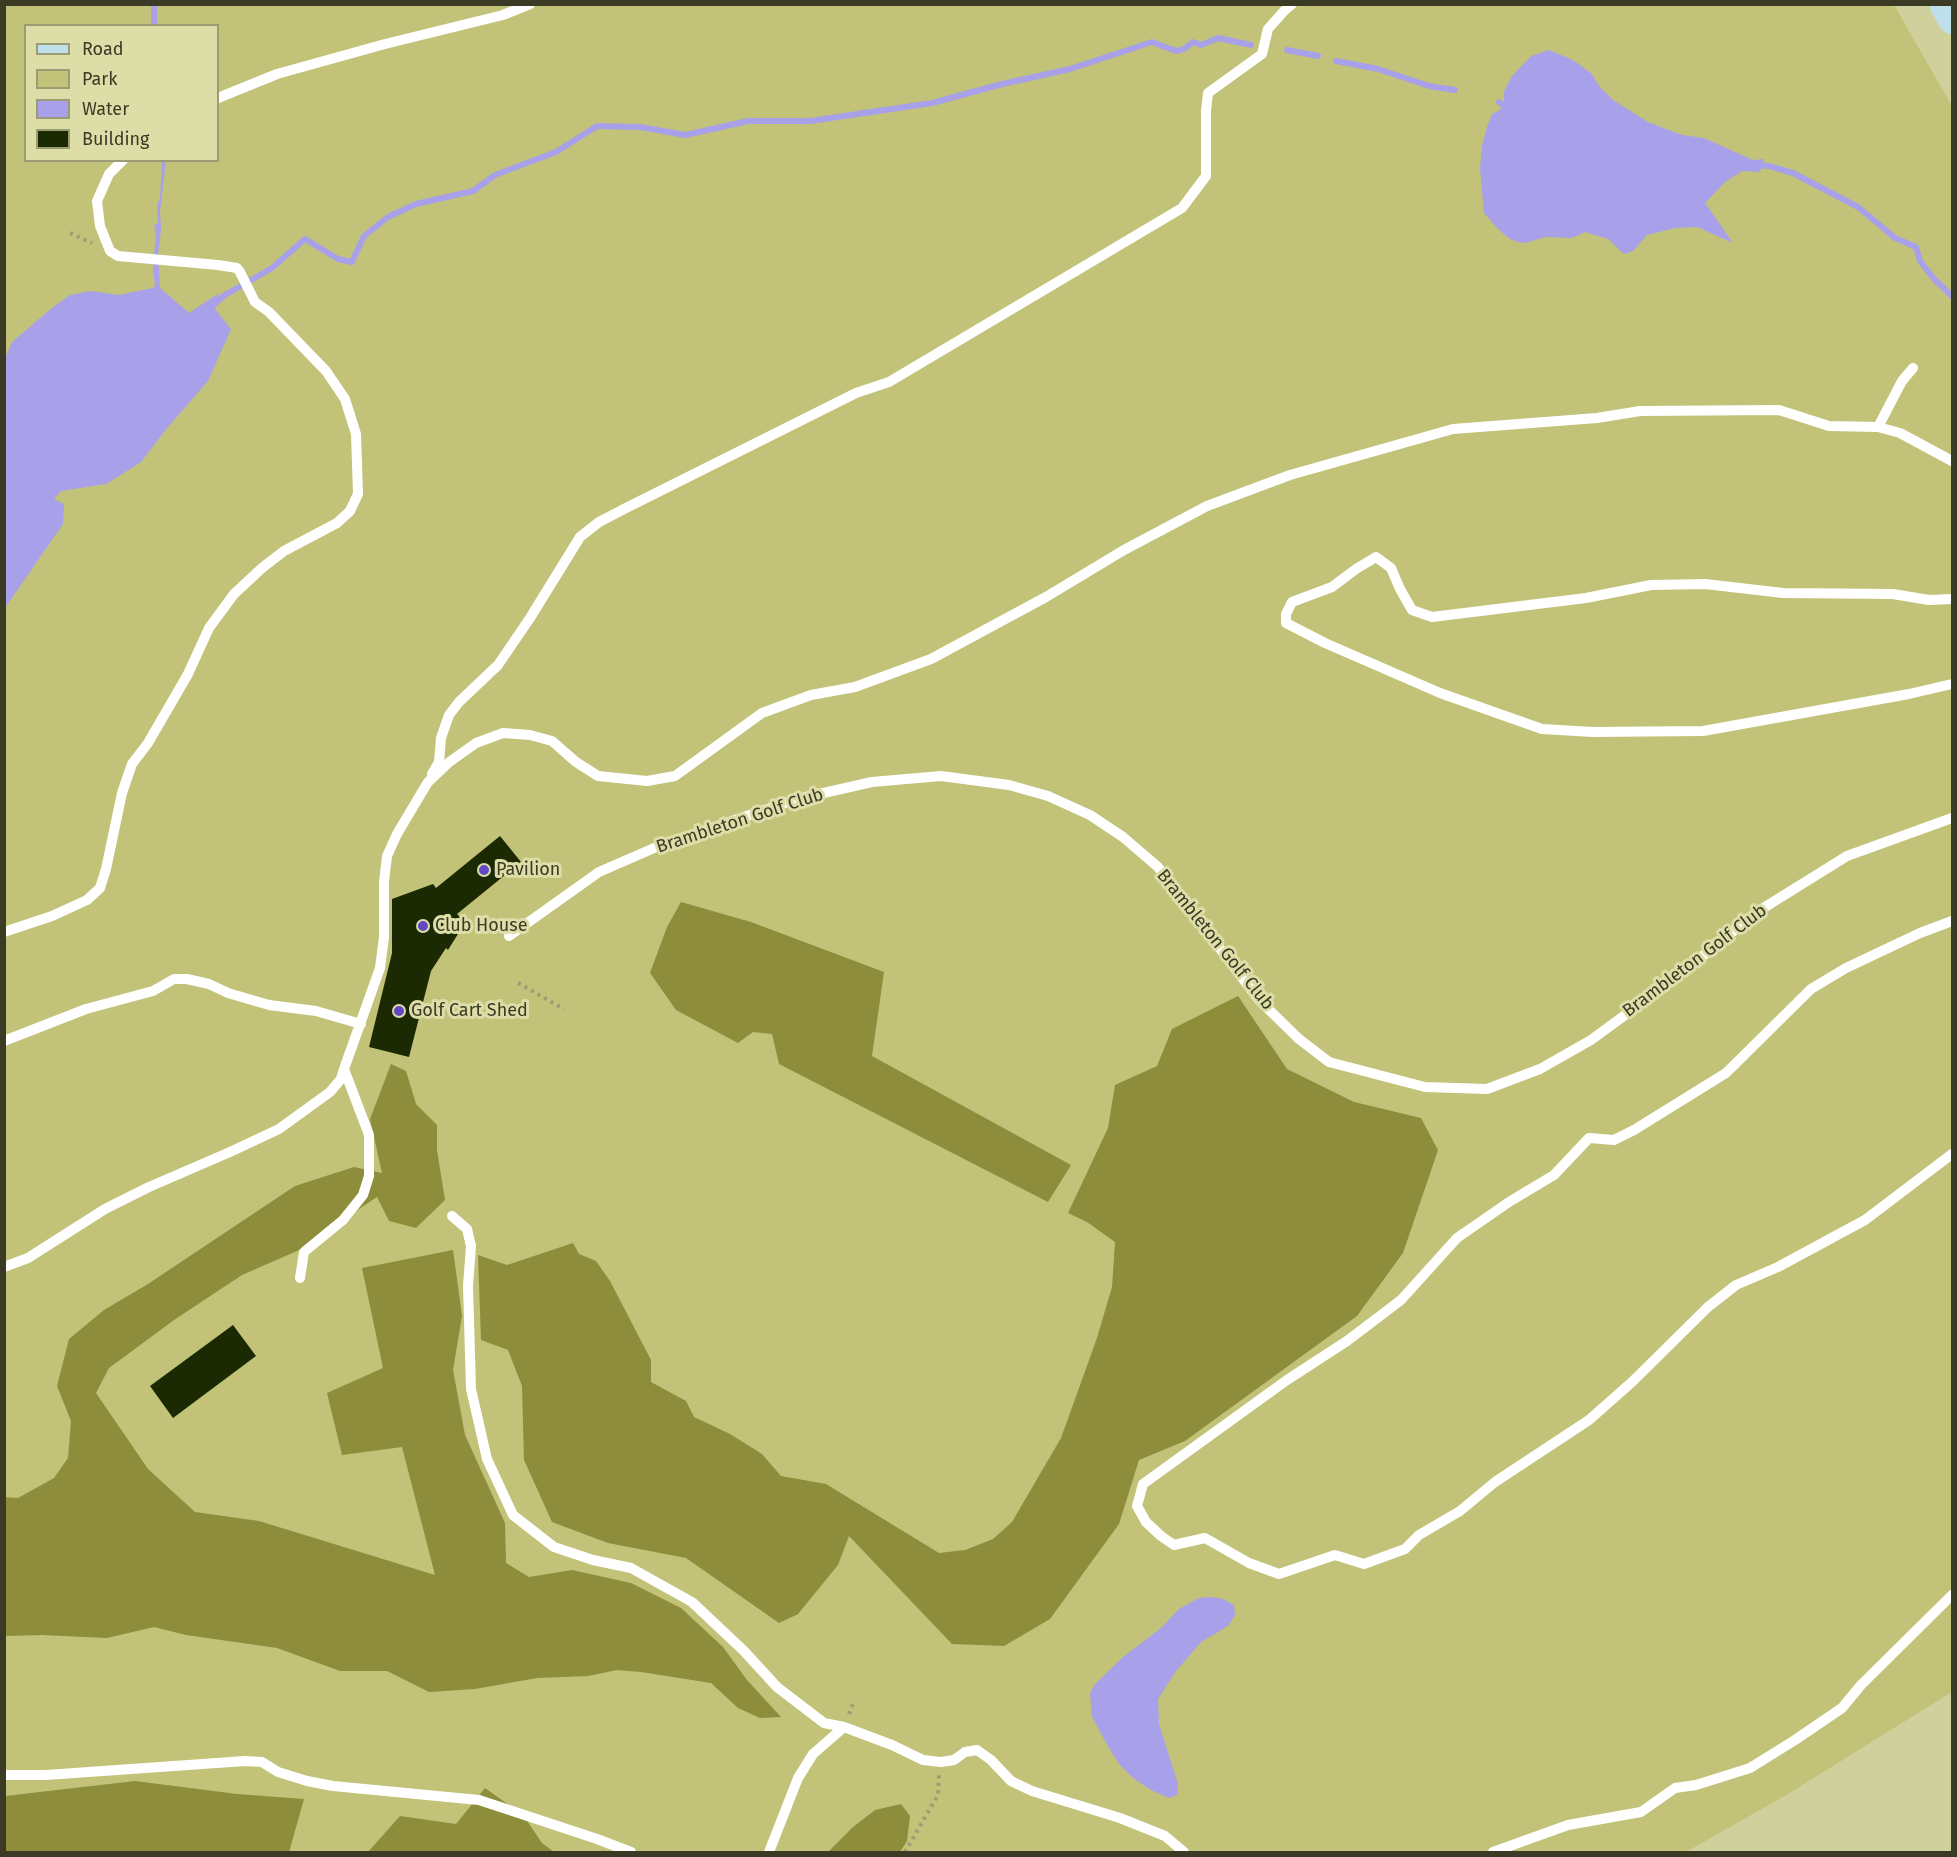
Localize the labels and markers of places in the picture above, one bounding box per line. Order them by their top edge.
place label: Pavilion [496,859,560,881]
marker: Pavilion [477,863,491,877]
place label: Club House [435,915,528,937]
marker: Club House [416,919,430,933]
place label: Golf Cart Shed [411,1000,528,1022]
marker: Golf Cart Shed [392,1004,406,1018]

